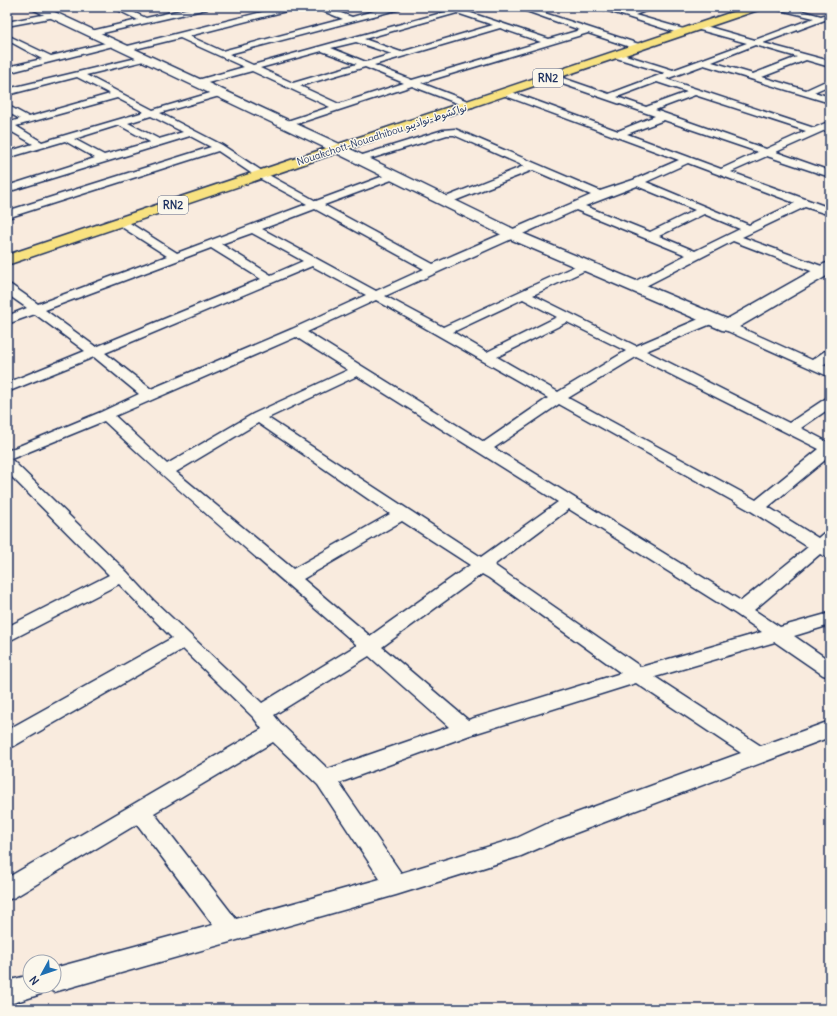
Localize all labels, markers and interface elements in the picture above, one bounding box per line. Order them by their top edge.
road number: RN2 [533,69,563,87]
street label: Nouakchott-Nouadhibou نواكشوط-نواذيبو [295,101,469,169]
road number: RN2 [158,196,188,214]
north arrow [22,954,62,994]
text: N [27,973,42,988]

